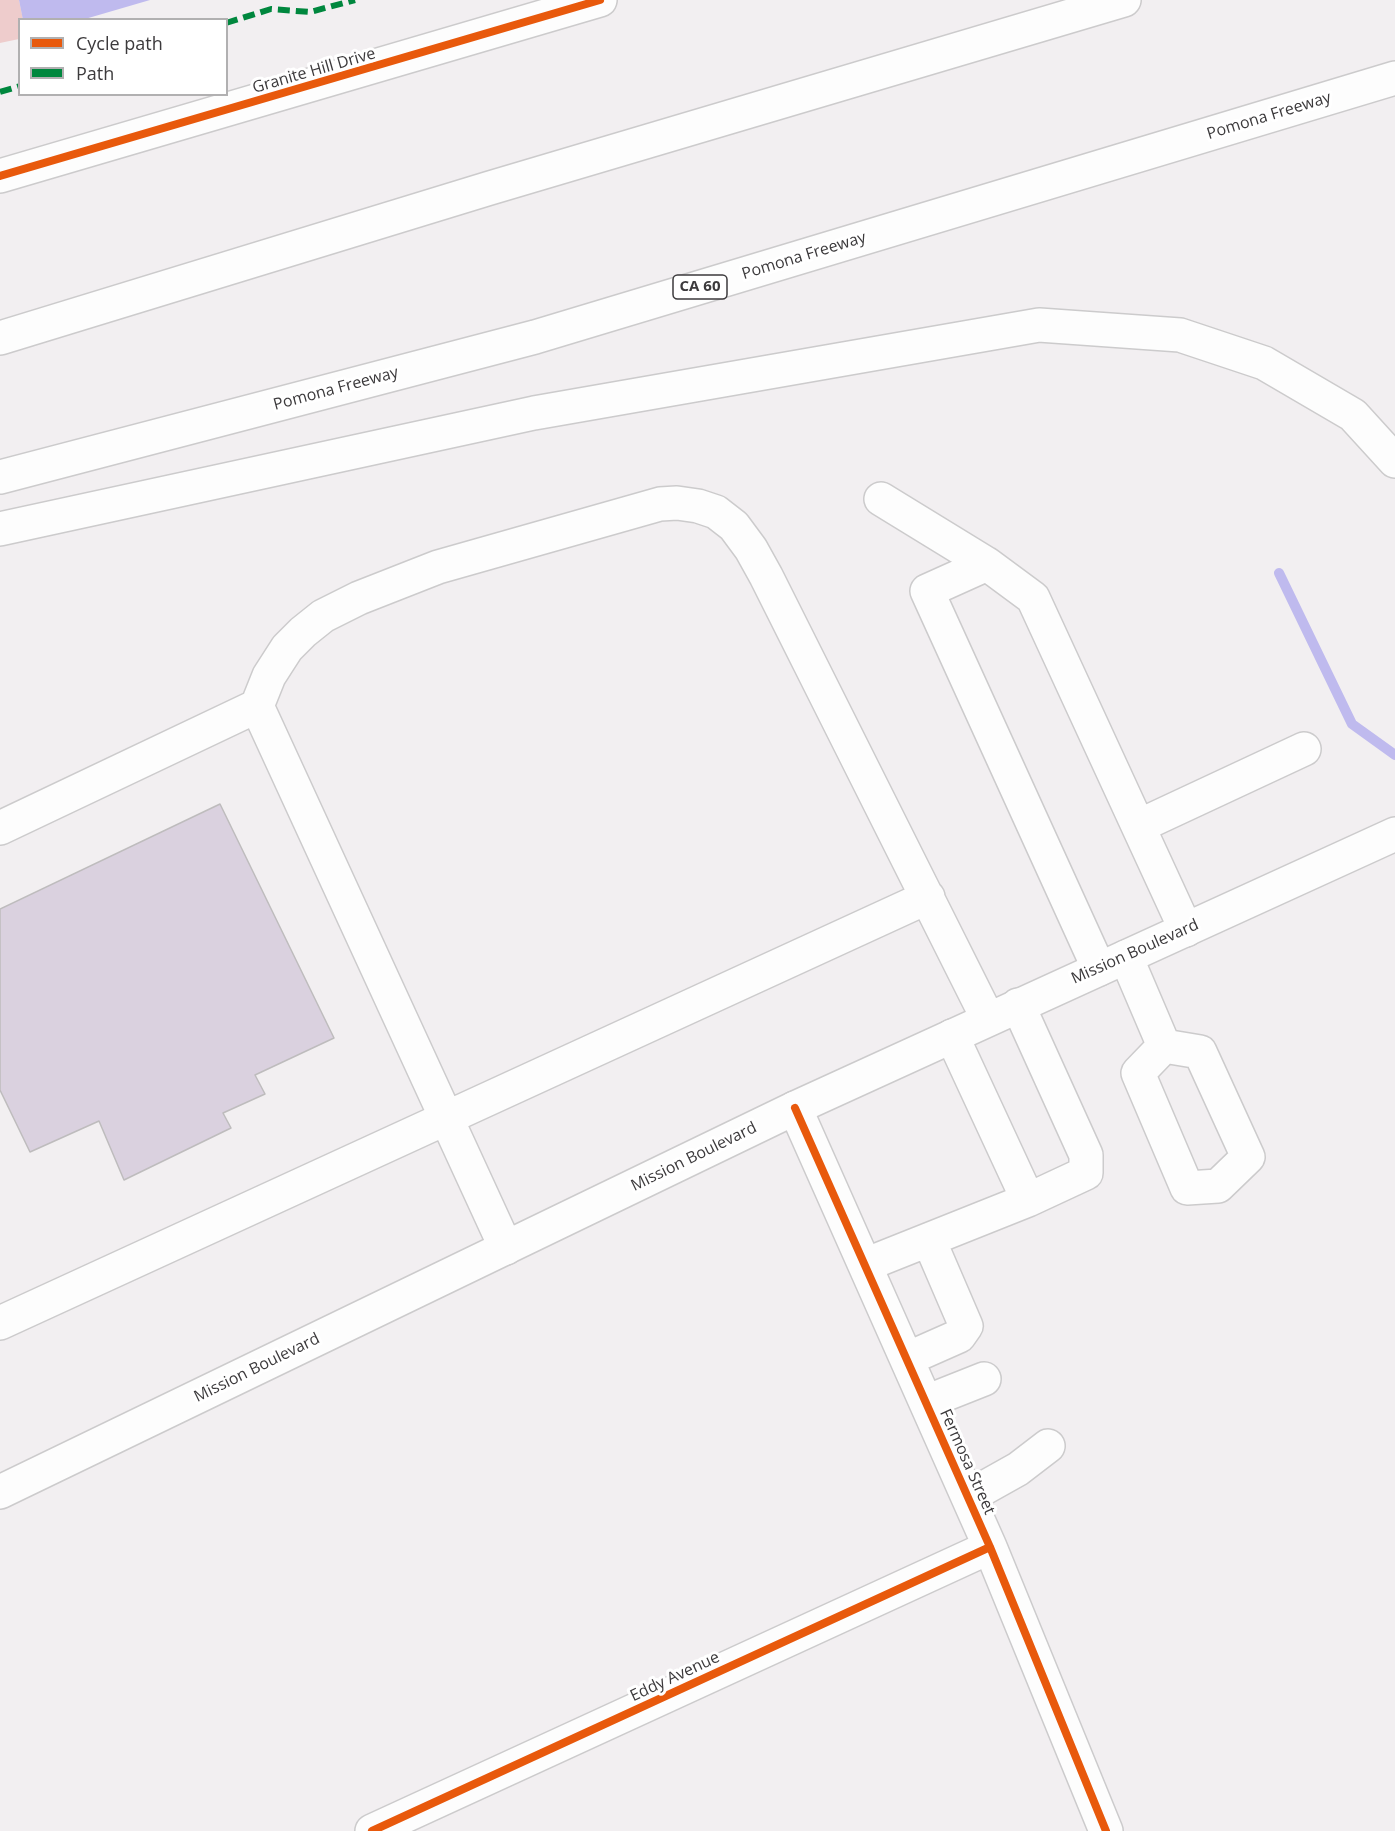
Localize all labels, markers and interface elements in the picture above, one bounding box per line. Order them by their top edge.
legend [18,18,228,96]
text: Cycle path [76,31,163,55]
street label: Granite Hill Drive [250,44,378,98]
text: Path [76,61,114,85]
street label: Pomona Freeway [1205,88,1333,144]
street label: Pomona Freeway [740,228,868,284]
road number: CA 60 [673,275,727,299]
street label: Pomona Freeway [271,363,401,415]
street label: Mission Boulevard [1068,915,1202,989]
street label: Mission Boulevard [628,1118,760,1196]
street label: Mission Boulevard [191,1329,323,1407]
street label: Fermosa Street [935,1406,999,1518]
street label: Eddy Avenue [627,1648,723,1706]

